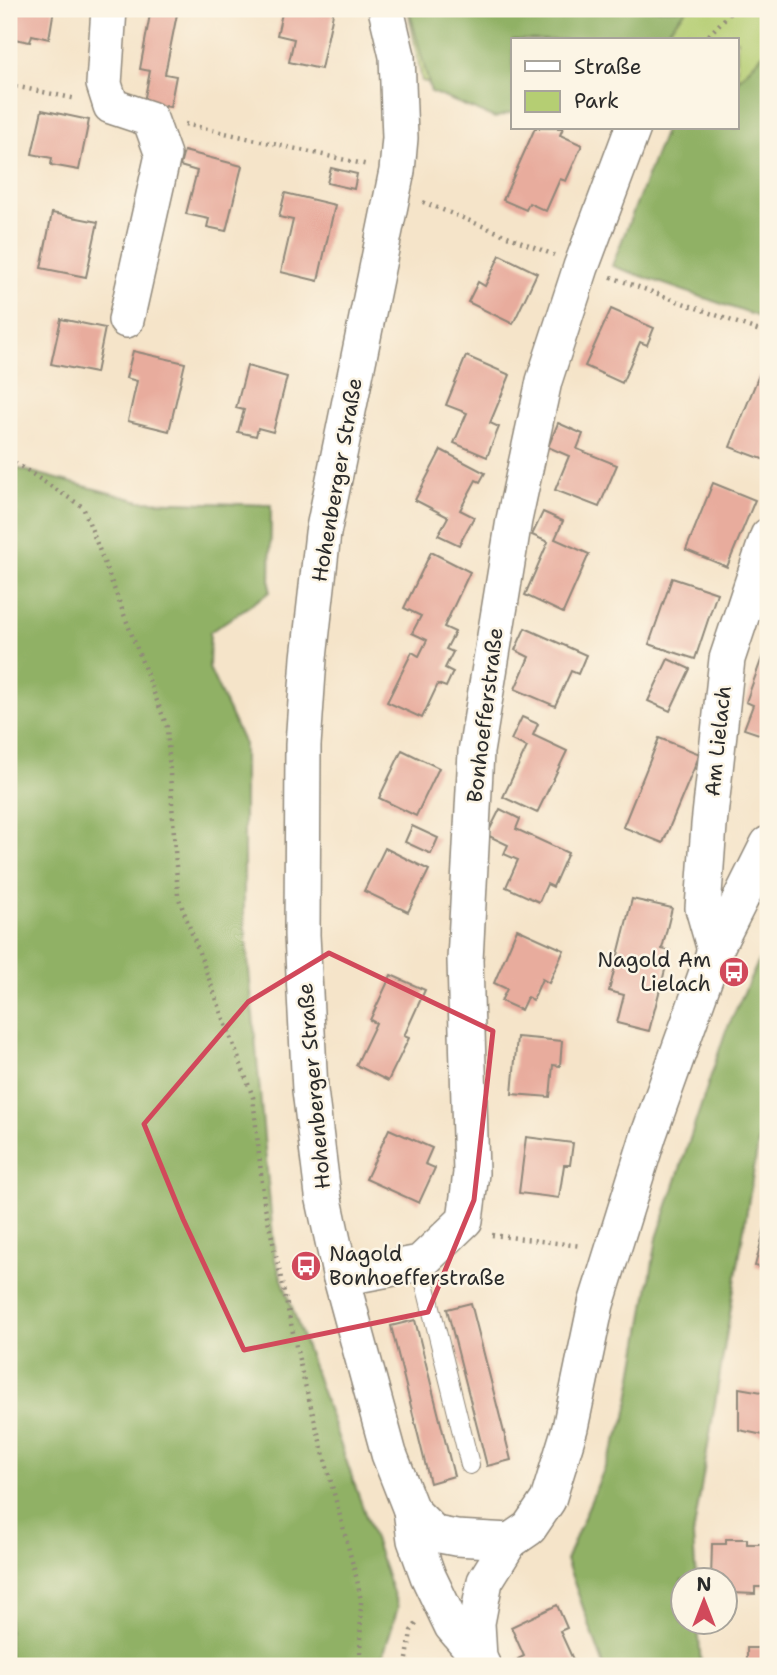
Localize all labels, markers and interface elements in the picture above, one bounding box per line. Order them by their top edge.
legend [511,38,738,130]
text: Straße [574,53,642,81]
text: Park [574,87,619,115]
street label: Hohenberger Straße [305,376,369,584]
street label: Bonhoefferstraße [460,626,510,804]
street label: Am Lielach [698,684,738,798]
place label: Nagold Am Lielach [597,946,711,998]
bus stop icon: Nagold Am Lielach [717,955,751,989]
street label: Hohenberger Straße [291,982,337,1190]
place label: Nagold Bonhoefferstraße [329,1240,505,1292]
bus stop icon: Nagold Bonhoefferstraße [289,1249,323,1283]
north arrow [668,1566,738,1636]
text: N [696,1572,712,1597]

